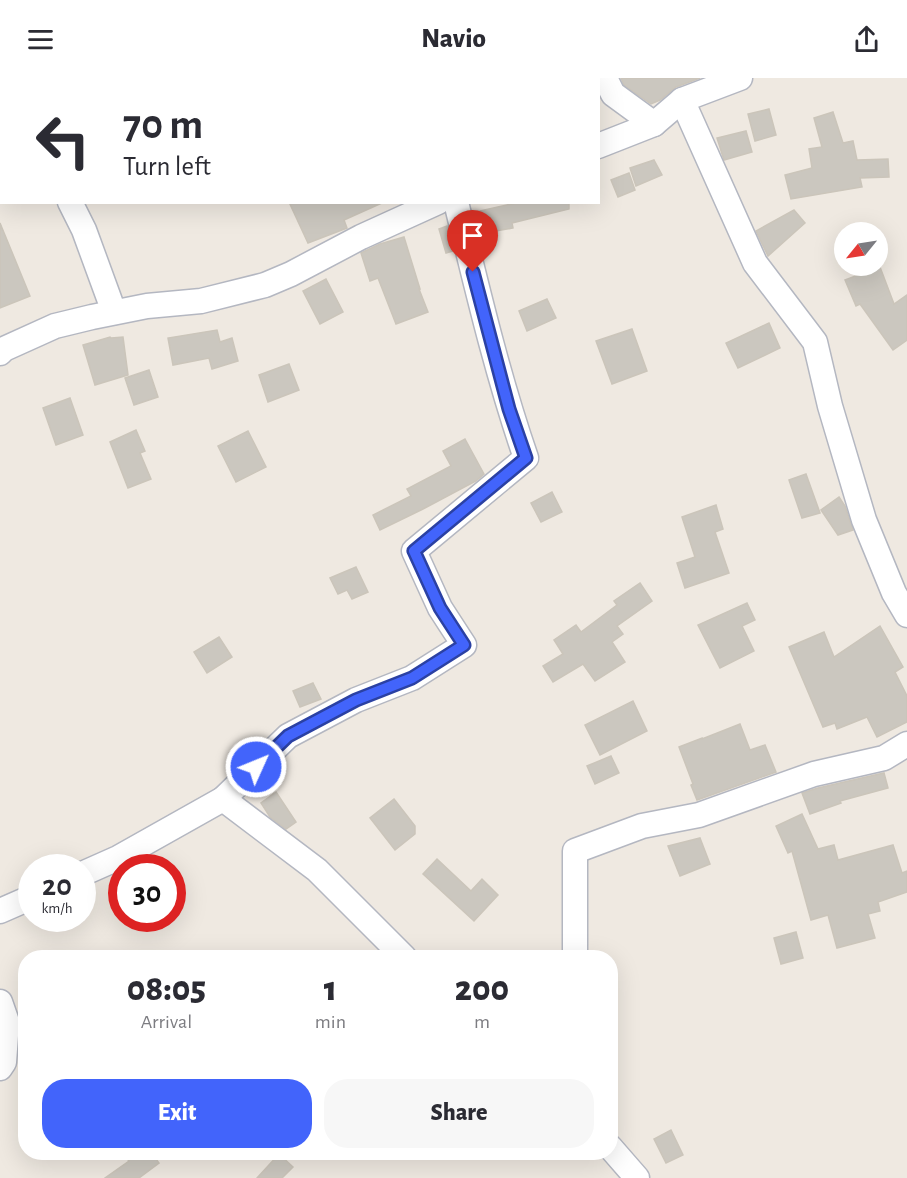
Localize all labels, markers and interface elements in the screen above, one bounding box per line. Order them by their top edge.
icon: menu [24,23,57,56]
icon: share [850,23,883,56]
text: Navio [421,25,486,52]
icon: left [24,102,102,180]
text: 70 m [123,104,203,146]
text: Turn left [123,153,211,180]
pin [447,210,498,272]
icon: arrive [456,219,489,252]
north arrow [834,222,888,276]
map controls [834,222,888,276]
position arrow [224,735,288,799]
speed limit sign: 30 [108,854,186,932]
text: 20 [42,871,72,901]
text: km/h [42,901,72,916]
text: 08:05 [127,971,206,1007]
text: 1 [324,971,337,1007]
text: 200 [455,971,509,1007]
text: Arrival [141,1012,192,1032]
text: min [315,1012,346,1032]
text: m [474,1012,490,1032]
button: Exit [42,1079,312,1148]
button: Share [324,1079,594,1148]

